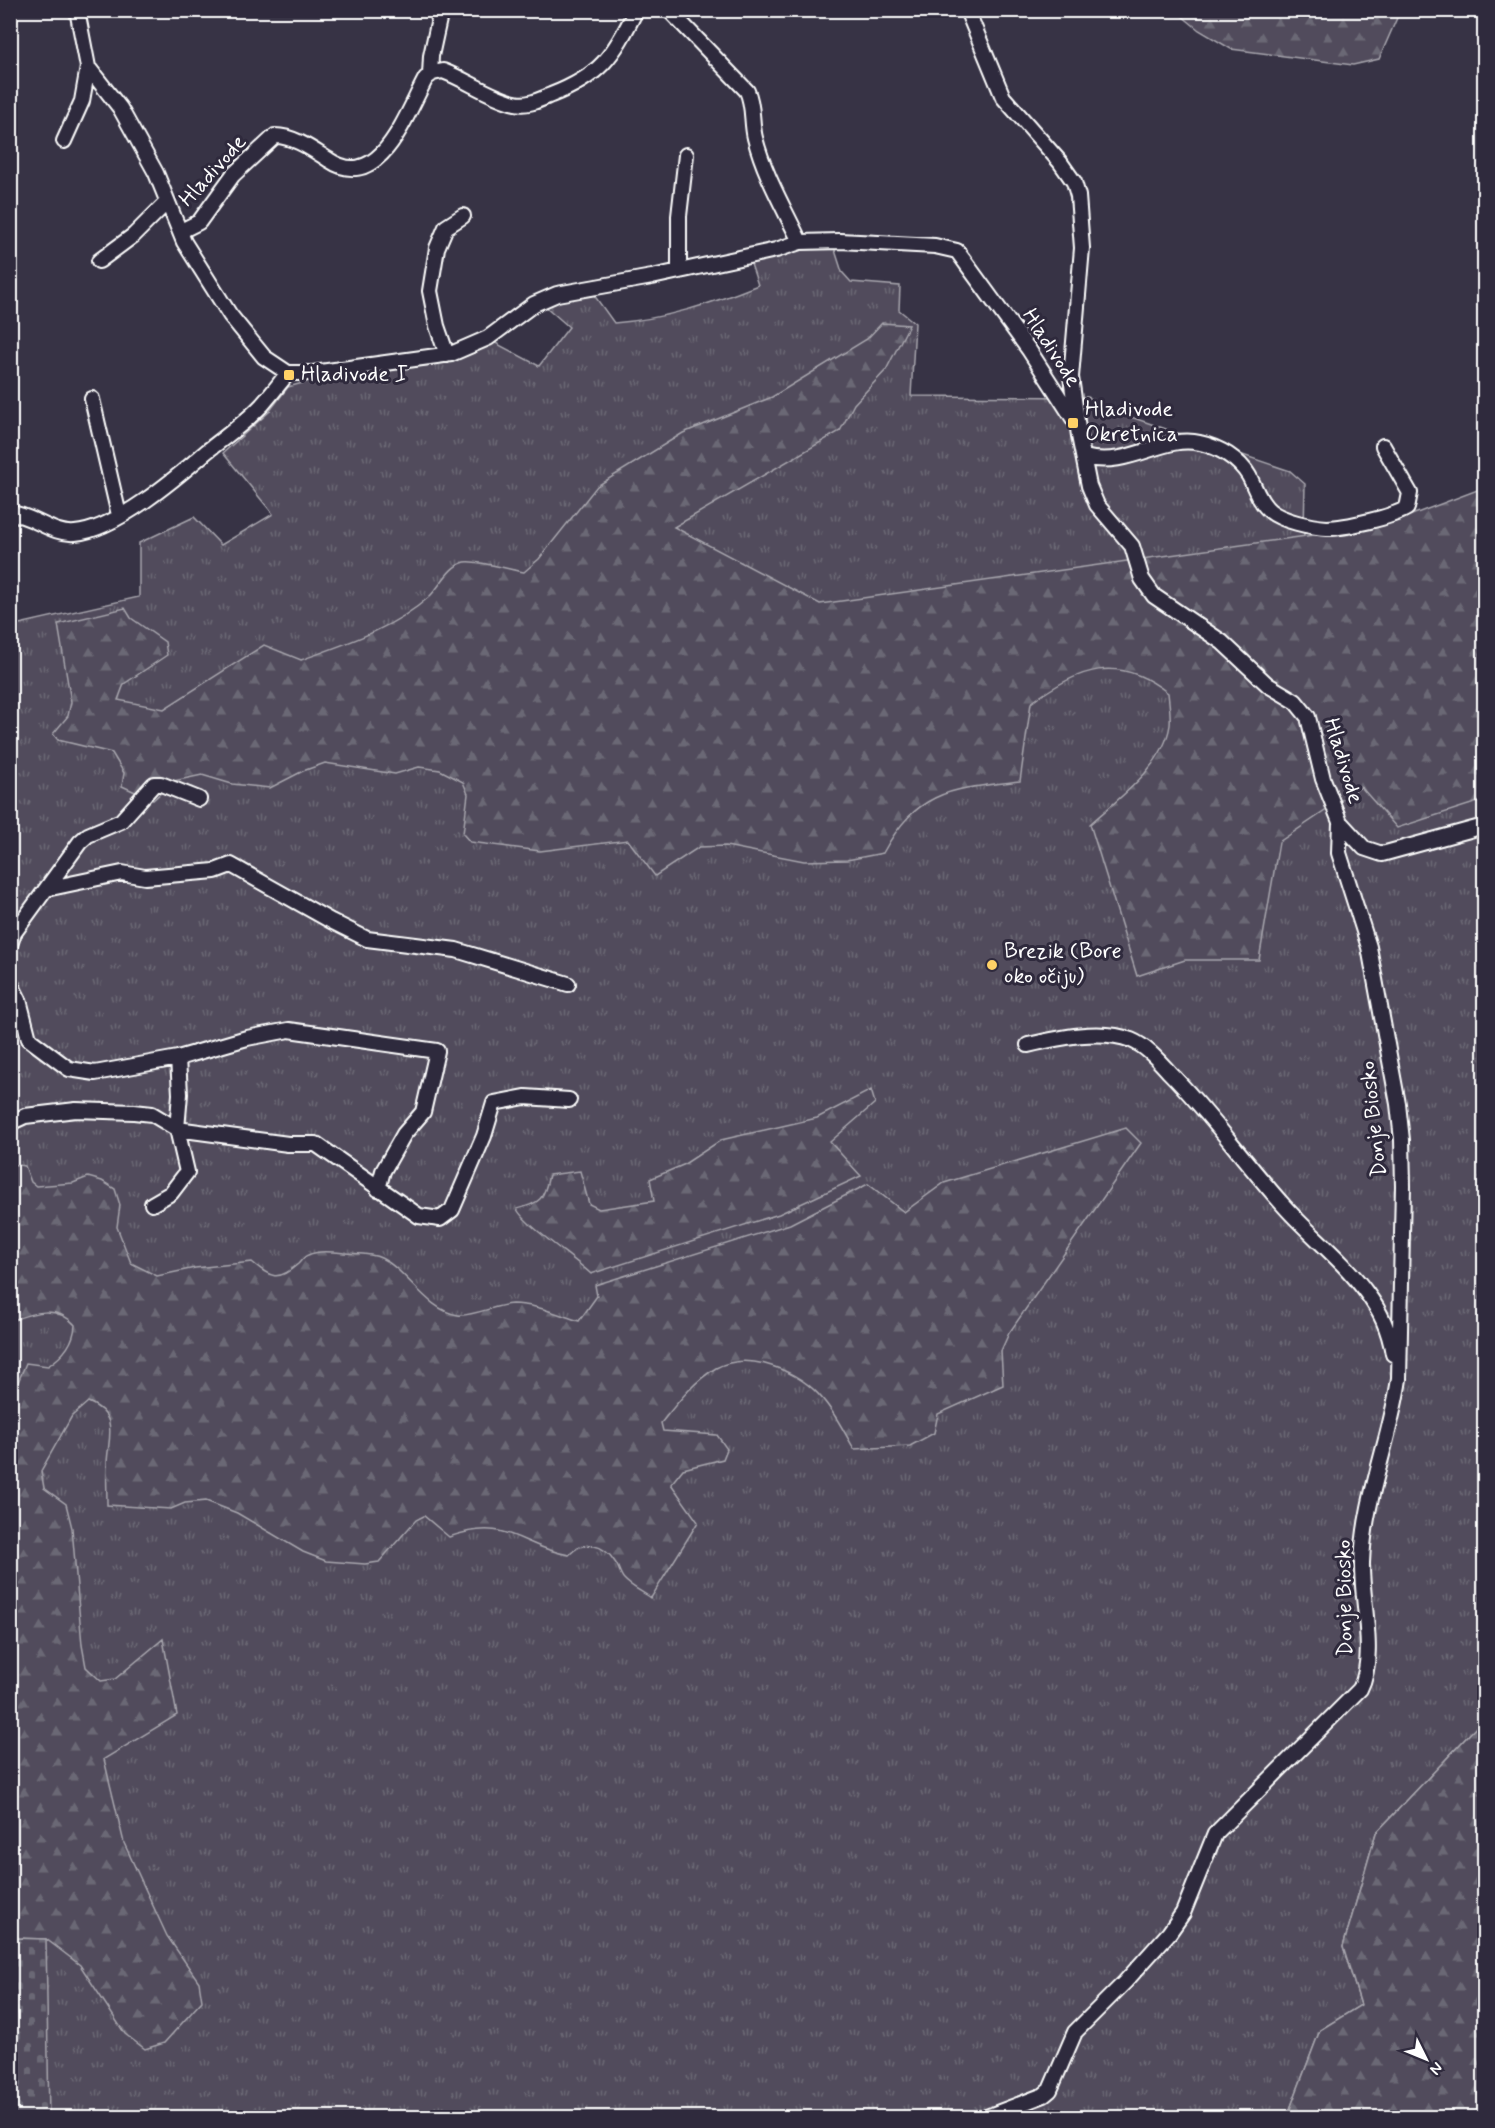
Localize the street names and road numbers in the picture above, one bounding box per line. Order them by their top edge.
street label: Hladivode [173,129,253,213]
street label: Hladivode [1015,303,1087,393]
street label: Hladivode [1317,715,1369,807]
street label: Donje Biosko [1354,1060,1394,1178]
street label: Donje Biosko [1330,1539,1360,1656]

